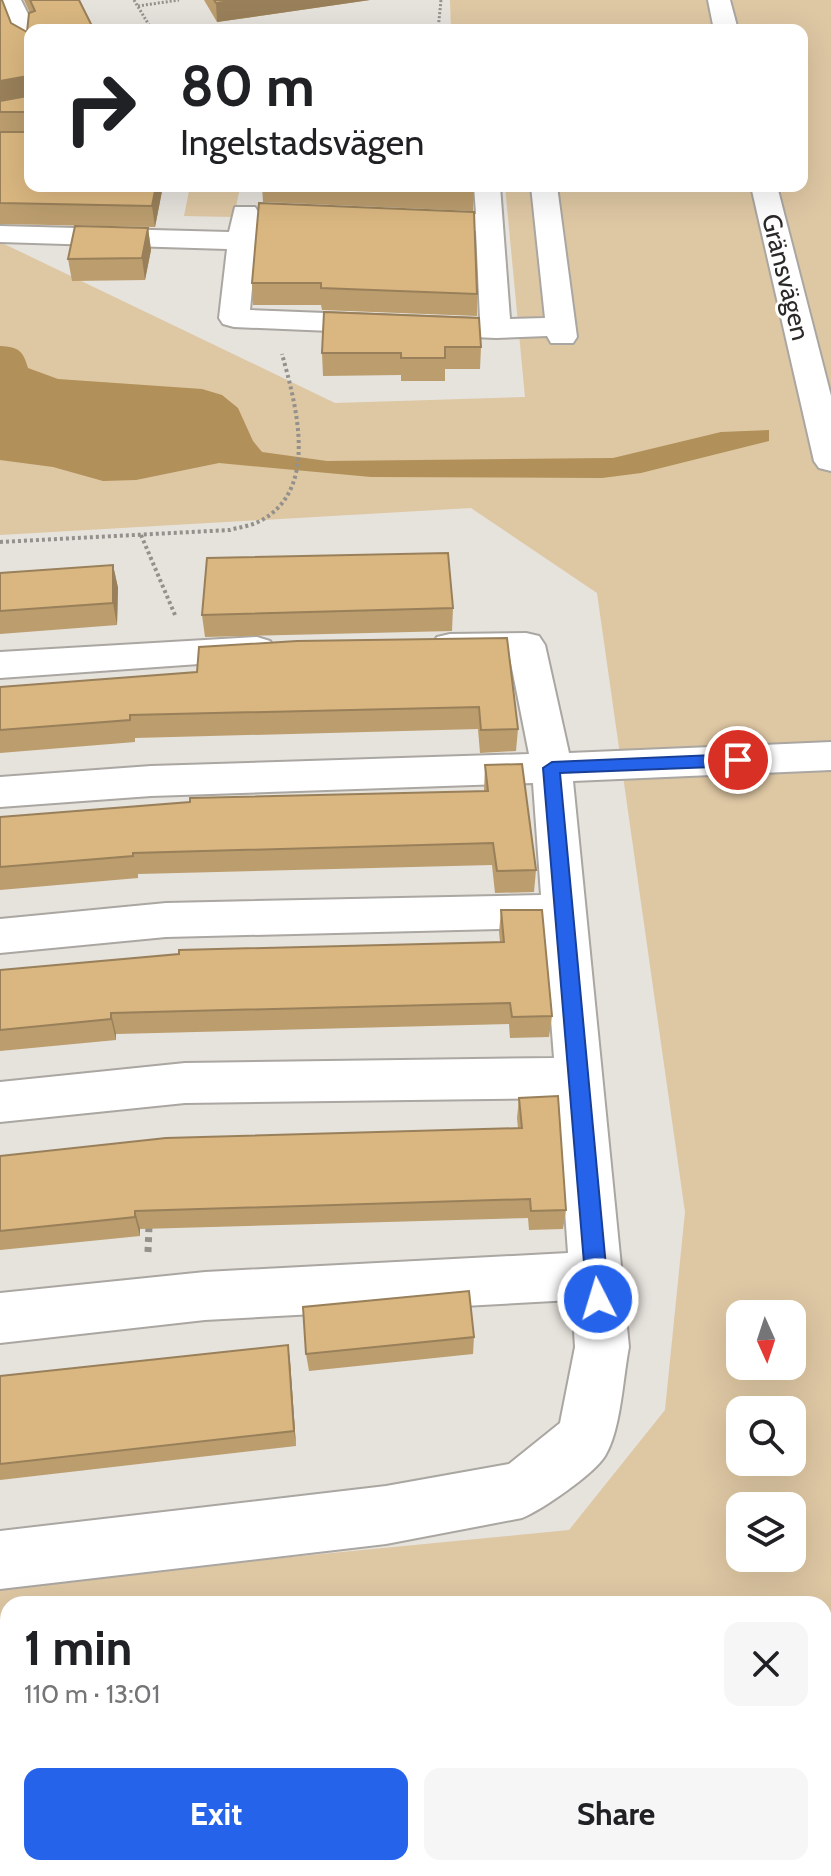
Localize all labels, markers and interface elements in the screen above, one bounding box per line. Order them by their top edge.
text: 80 m [180,52,315,120]
icon: right [48,56,152,160]
text: Ingelstadsvägen [180,120,424,164]
street label: Gränsvägen [755,211,817,343]
pin [704,726,772,794]
icon: arrive [716,738,760,782]
position arrow [556,1257,640,1341]
north arrow [726,1300,806,1380]
map controls [726,1300,806,1572]
button: search [726,1396,806,1476]
button: layers [726,1492,806,1572]
text: 1 min [24,1619,132,1677]
button: close [724,1622,808,1706]
text: 110 m · 13:01 [24,1678,160,1710]
button: Exit [24,1768,408,1860]
button: Share [424,1768,808,1860]

